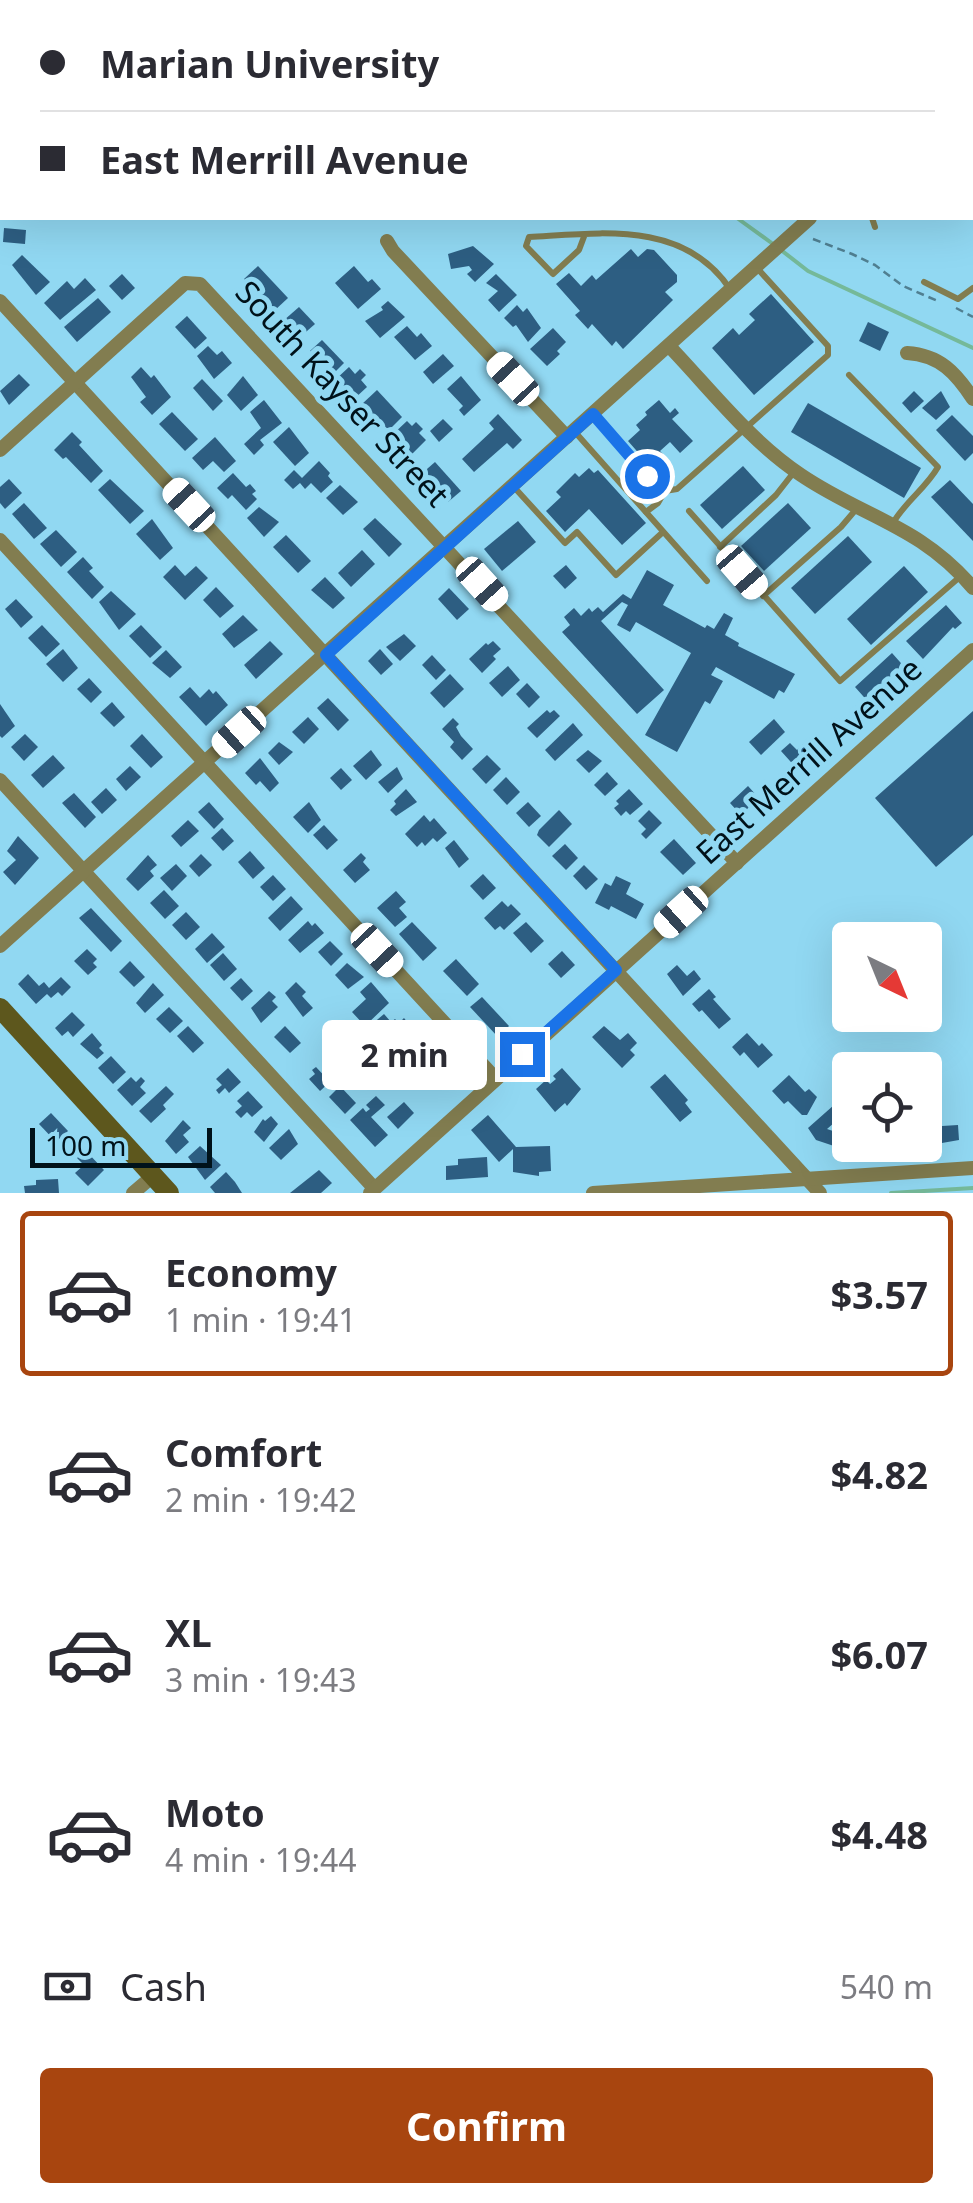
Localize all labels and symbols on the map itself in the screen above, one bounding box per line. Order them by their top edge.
street label: South Kayser Street [227,271,459,515]
car [482,347,544,411]
route start [625,454,670,499]
car [158,473,220,537]
car [711,540,773,604]
car [451,552,513,616]
street label: East Merrill Avenue [686,647,930,873]
car [207,701,271,763]
car [649,881,713,943]
car [346,918,408,982]
north arrow [832,922,942,1032]
callout: 2 min [322,1019,487,1089]
route end [500,1032,545,1077]
scale bar [30,1123,212,1168]

